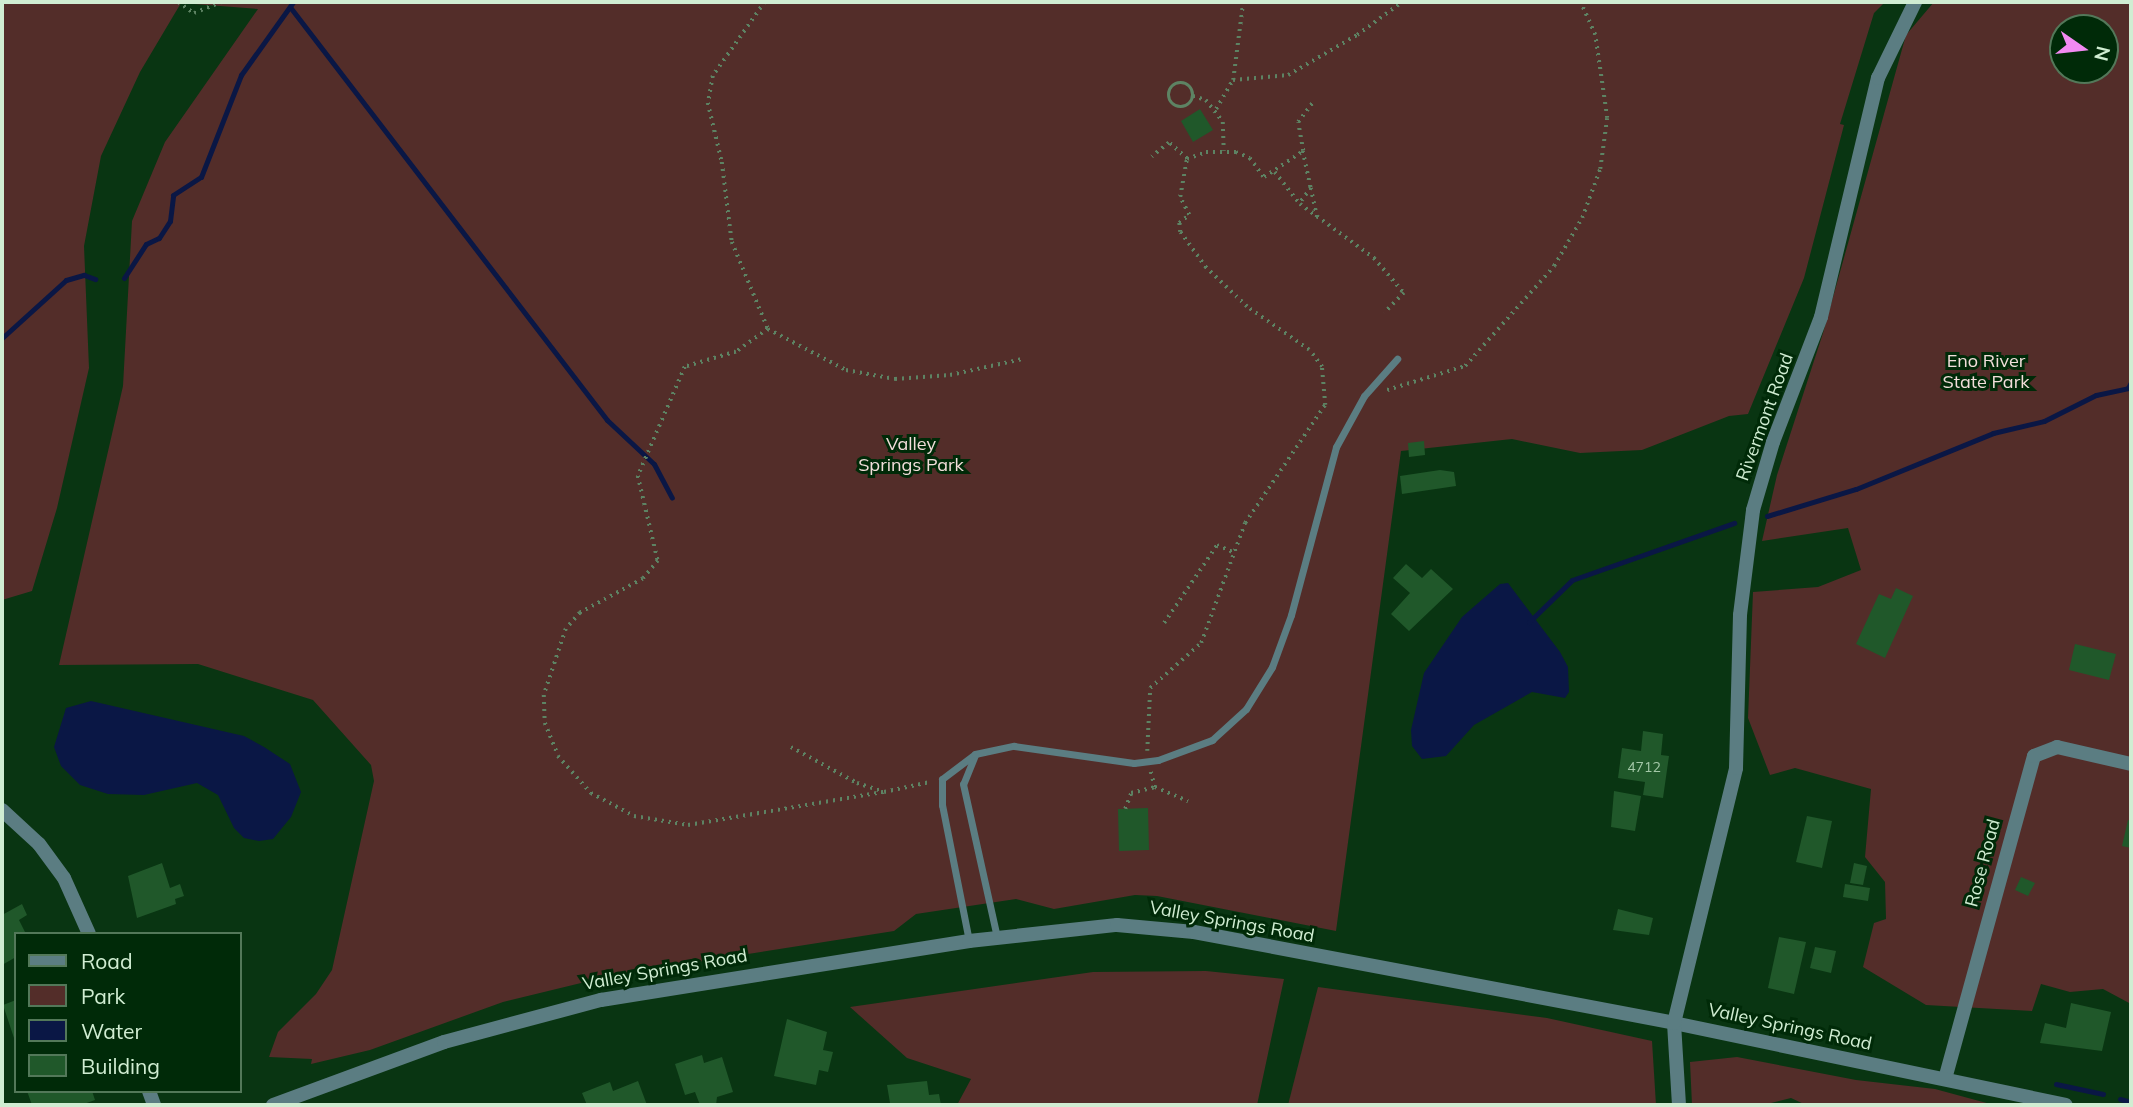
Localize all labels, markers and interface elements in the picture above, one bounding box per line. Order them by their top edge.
north arrow [2049,14,2119,84]
text: N [2089,44,2116,63]
street label: Rivermont Road [1732,350,1798,484]
park label: Eno River State Park [1943,351,2029,394]
park label: Valley Springs Park [858,434,964,476]
house number: 4712 [1627,759,1661,775]
street label: Rose Road [1961,817,2005,909]
street label: Valley Springs Road [1148,897,1316,947]
legend [14,932,242,1093]
street label: Valley Springs Road [581,945,749,995]
text: Road [81,948,132,974]
text: Park [81,983,125,1009]
street label: Valley Springs Road [1706,999,1874,1055]
text: Water [81,1018,142,1044]
text: Building [81,1053,160,1079]

